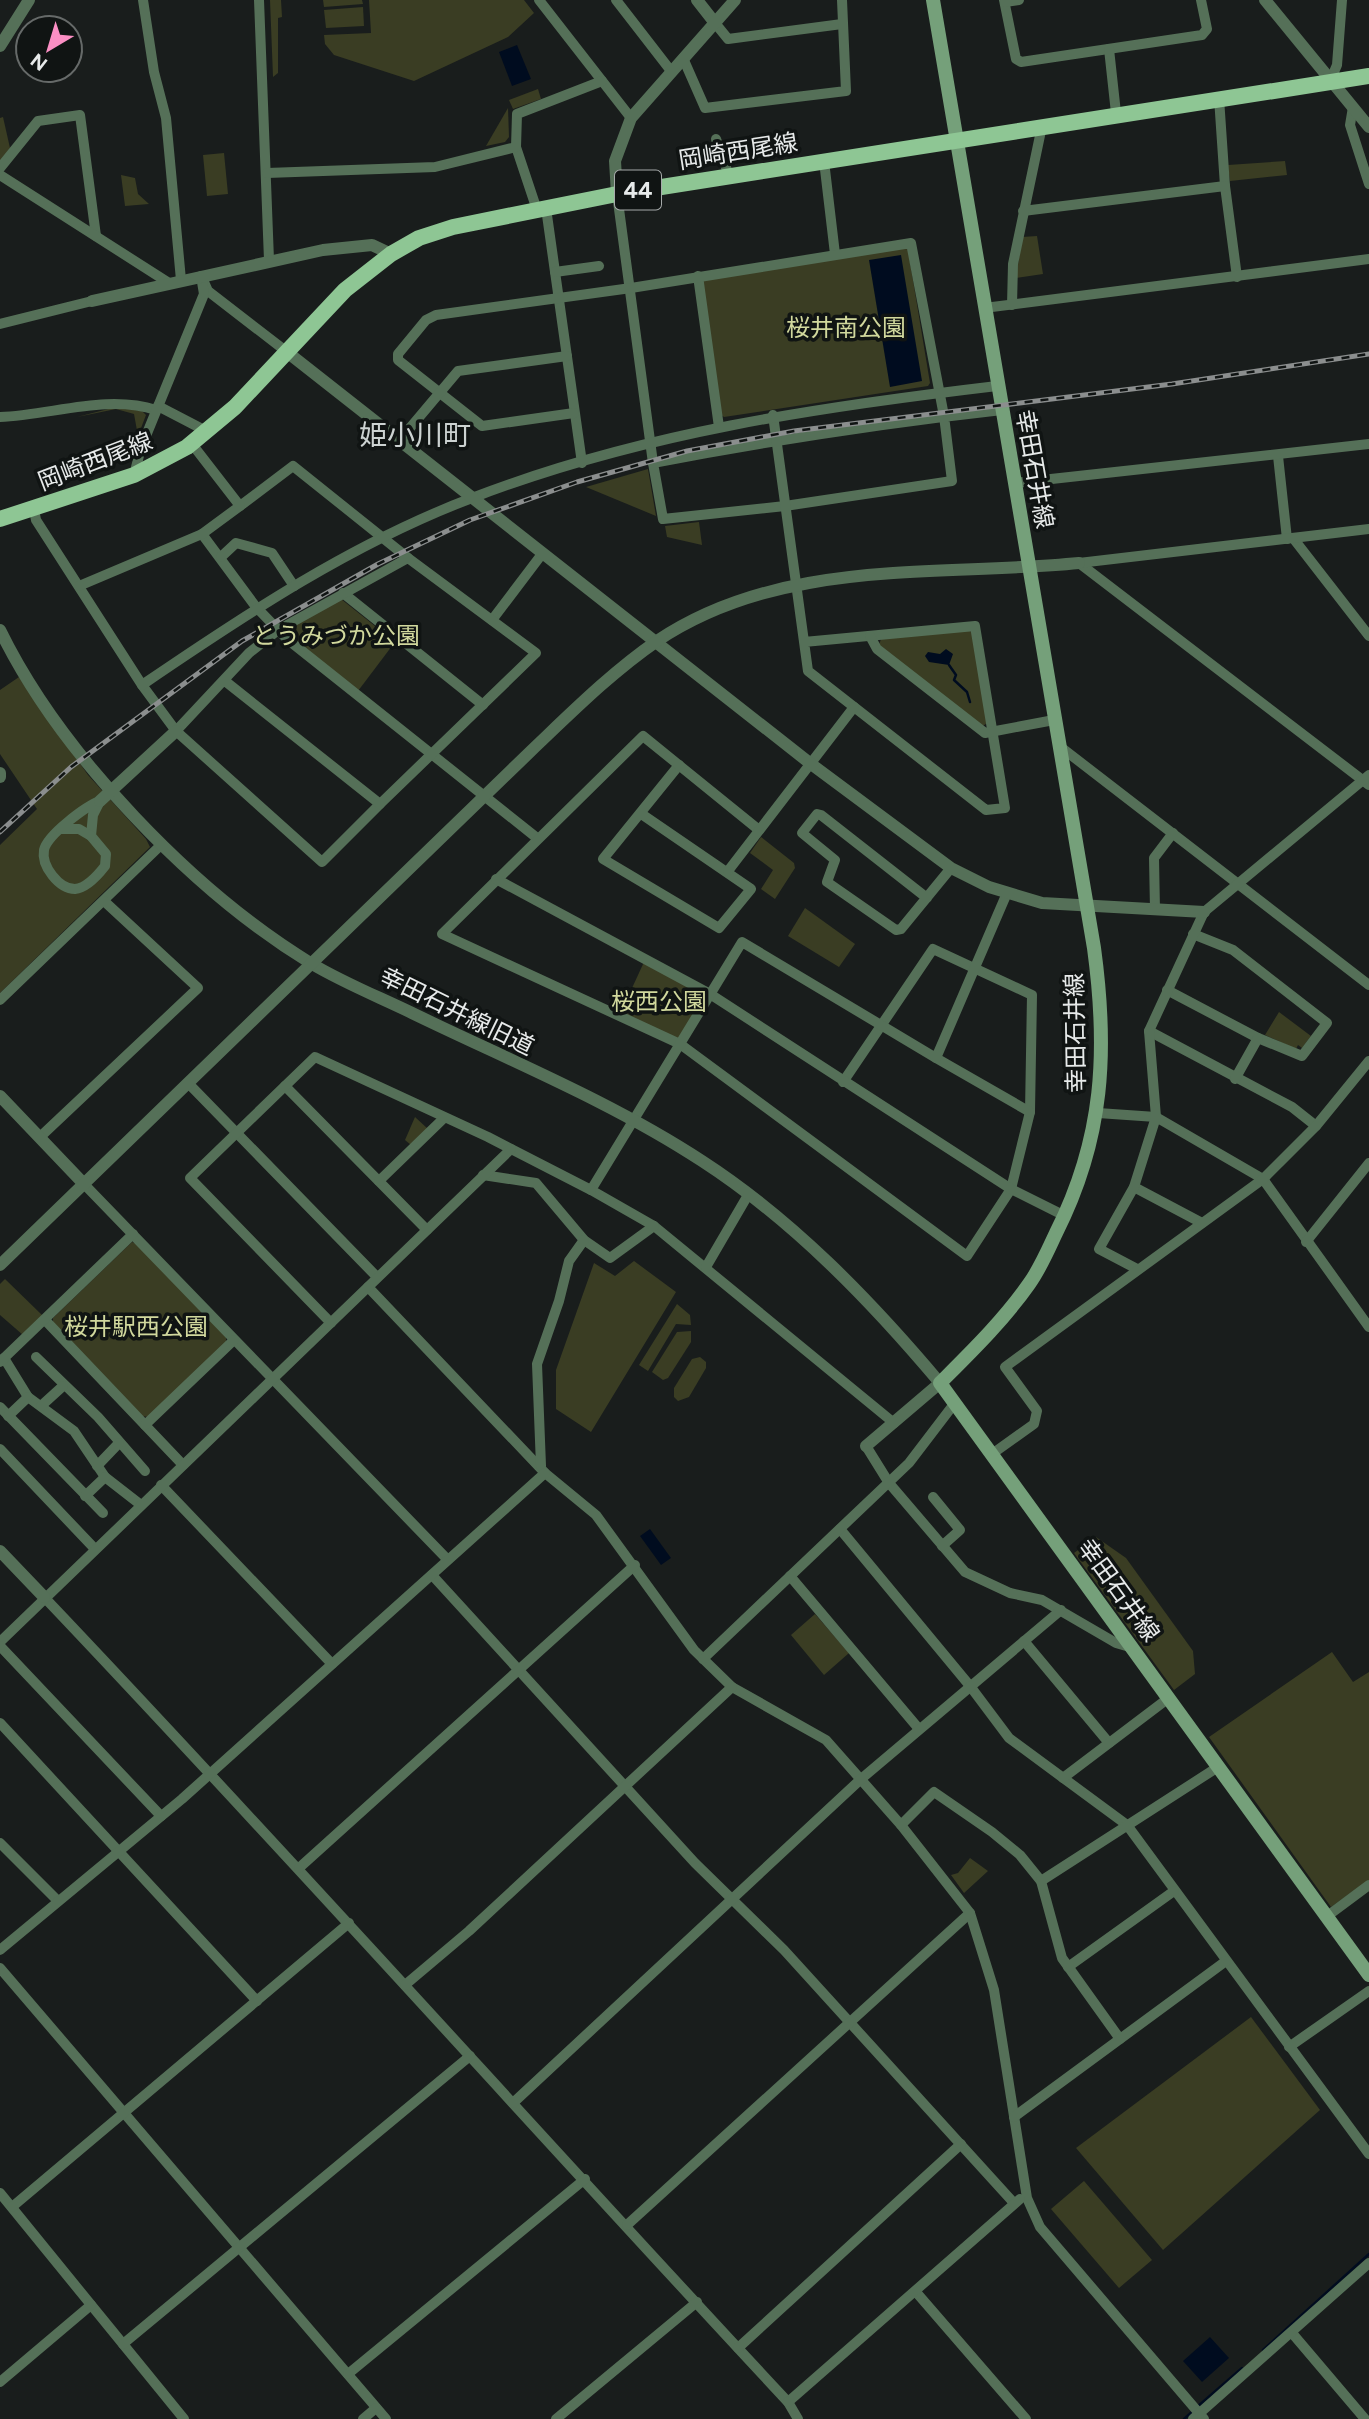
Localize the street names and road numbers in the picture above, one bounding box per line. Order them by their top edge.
street label: 岡崎西尾線 [676,127,800,175]
road number: 44 [615,170,661,210]
street label: 幸田石井線 [1010,407,1060,531]
street label: 岡崎西尾線 [34,426,156,496]
street label: 幸田石井線旧道 [375,961,539,1061]
street label: 幸田石井線 [1059,973,1091,1093]
street label: 幸田石井線 [1072,1533,1166,1647]

